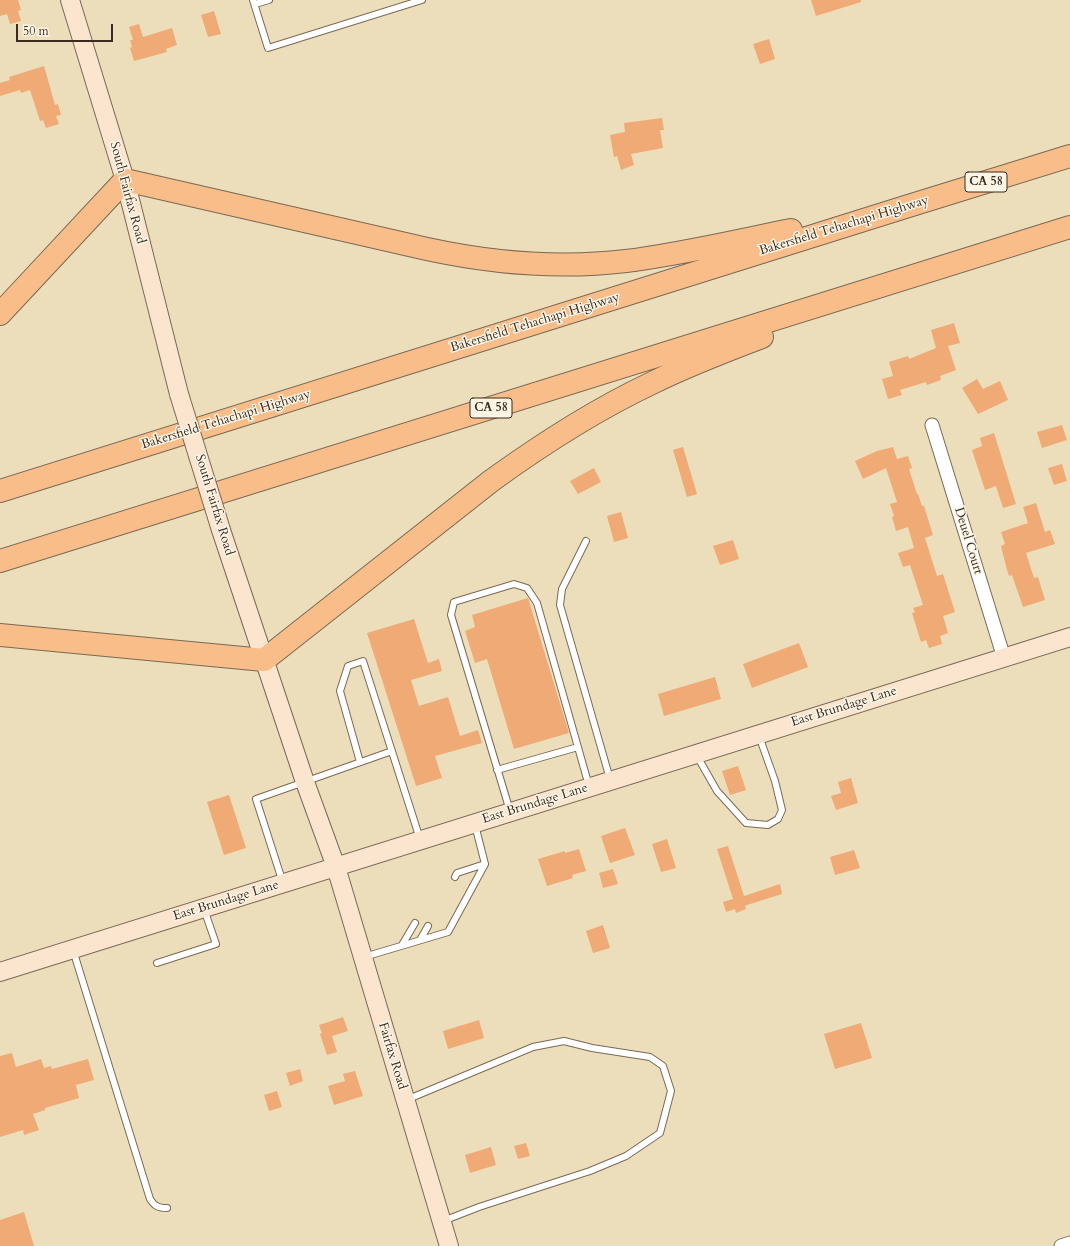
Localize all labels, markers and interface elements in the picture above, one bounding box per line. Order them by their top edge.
scale bar [18,16,115,42]
text: 50 m [23,23,49,39]
street label: South Fairfax Road [106,140,148,246]
road number: CA 58 [965,172,1007,192]
street label: Bakersfield Tehachapi Highway [758,193,930,259]
street label: Bakersfield Tehachapi Highway [449,290,621,356]
street label: Bakersfield Tehachapi Highway [140,387,312,453]
road number: CA 58 [470,398,512,418]
street label: South Fairfax Road [191,453,237,557]
street label: Deuel Court [950,506,986,576]
street label: East Brundage Lane [789,684,899,730]
street label: East Brundage Lane [480,781,590,827]
street label: East Brundage Lane [171,878,281,924]
street label: Fairfax Road [374,1020,410,1092]

